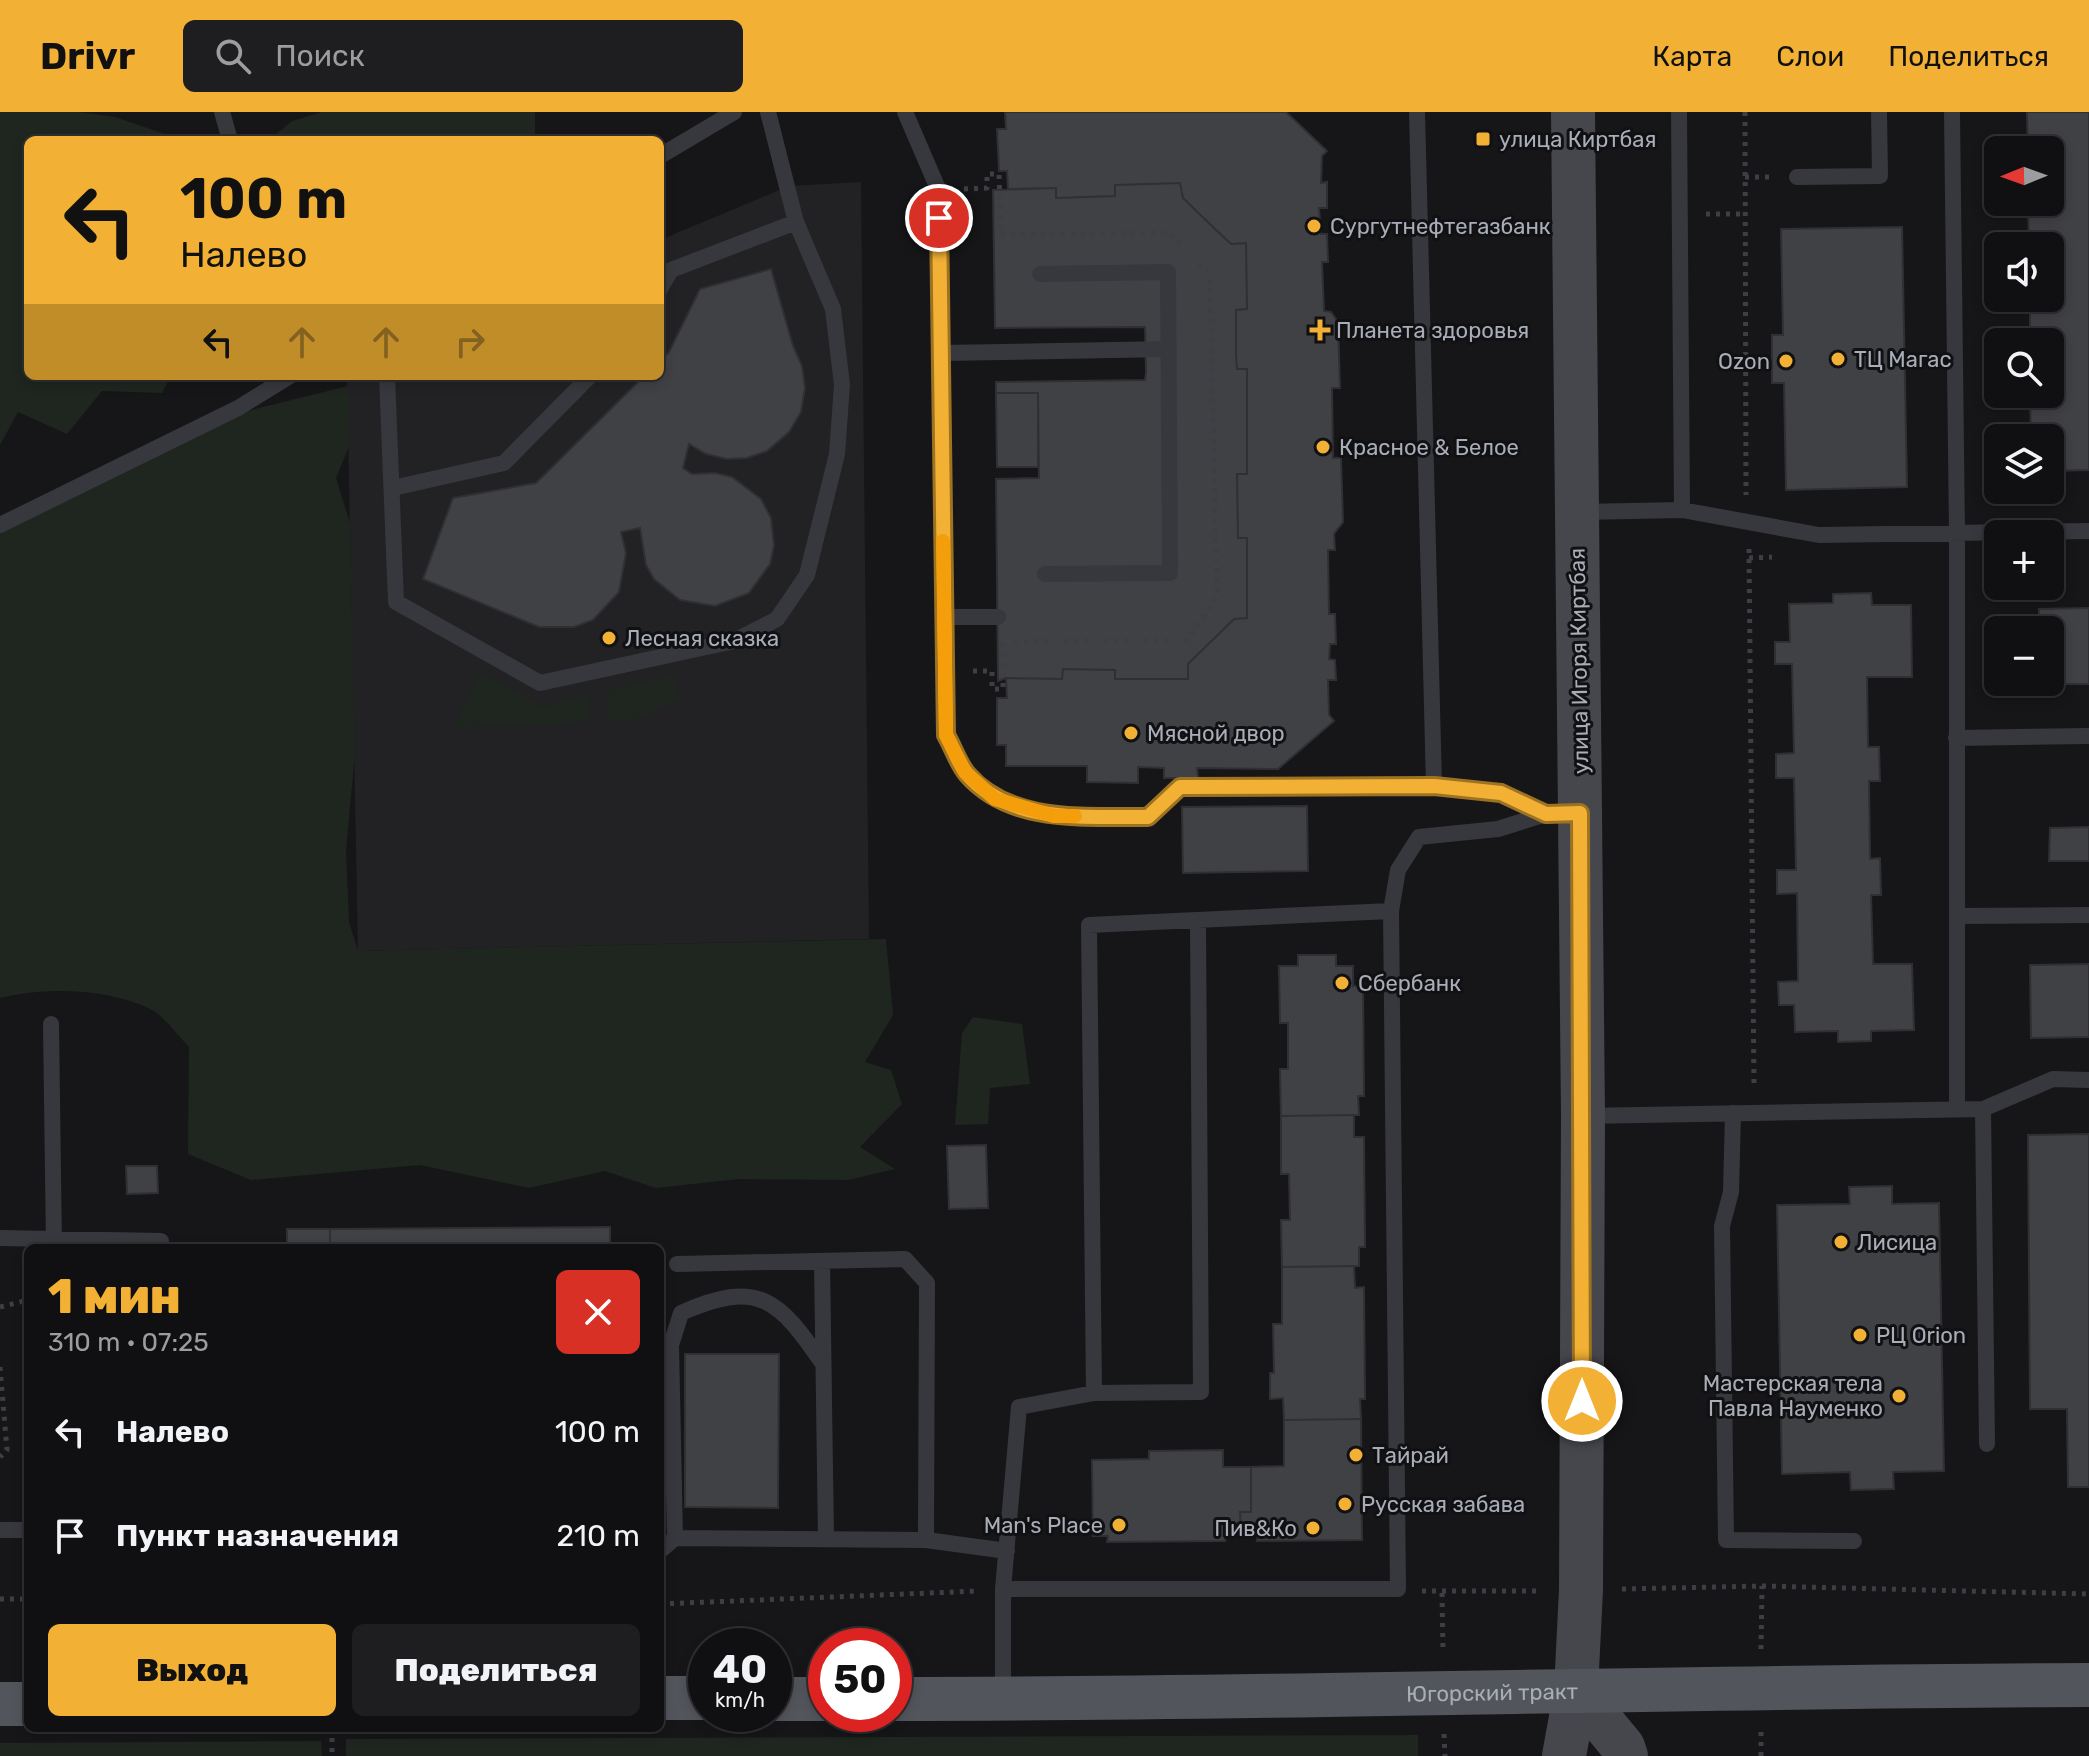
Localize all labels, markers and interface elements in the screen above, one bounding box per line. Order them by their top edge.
search box [183,20,743,92]
text: Drivr [40,33,135,79]
icon: search [211,34,255,78]
text: Поиск [275,38,365,74]
text: Карта [1652,40,1732,73]
text: Слои [1776,40,1844,73]
text: Поделиться [1888,40,2049,73]
place label: улица Киртбая [1499,126,1656,153]
marker: улица Киртбая [1474,130,1492,148]
north arrow [1984,136,2064,216]
map controls [1984,136,2064,696]
text: 100 m [180,166,347,232]
icon: left [48,168,152,272]
pin [905,184,973,252]
icon: arrive [917,196,961,240]
place label: Сургутнефтегазбанк [1330,213,1551,240]
marker: Сургутнефтегазбанк [1305,217,1323,235]
button: sound [1984,232,2064,312]
text: Налево [180,233,307,276]
place label: Планета здоровья [1336,317,1529,344]
icon: left [196,320,240,364]
icon: ahead [280,320,324,364]
icon: ahead [364,320,408,364]
icon: right [448,320,492,364]
marker: Планета здоровья [1311,321,1329,339]
button: search [1984,328,2064,408]
place label: ТЦ Магас [1854,346,1952,373]
place label: Ozon [1718,348,1770,375]
marker: ТЦ Магас [1829,350,1847,368]
marker: Ozon [1777,352,1795,370]
button: layers [1984,424,2064,504]
place label: Красное & Белое [1339,434,1519,461]
marker: Красное & Белое [1314,438,1332,456]
button: + [1984,520,2064,600]
street label: улица Игоря Киртбая [1564,548,1594,774]
button: − [1984,616,2064,696]
place label: Лесная сказка [625,625,779,652]
marker: Лесная сказка [600,629,618,647]
place label: Мясной двор [1147,720,1285,747]
marker: Мясной двор [1122,724,1140,742]
place label: Сбербанк [1358,970,1461,997]
marker: Сбербанк [1333,974,1351,992]
place label: Лисица [1857,1229,1937,1256]
marker: Лисица [1832,1233,1850,1251]
text: 1 мин [48,1268,181,1325]
button: close [556,1270,640,1354]
place label: РЦ Orion [1876,1322,1966,1349]
marker: РЦ Orion [1851,1326,1869,1344]
text: 310 m · 07:25 [48,1327,209,1358]
position arrow [1540,1359,1624,1443]
place label: Мастерская тела Павла Науменко [1703,1370,1883,1422]
marker: Мастерская тела Павла Науменко [1890,1387,1908,1405]
icon: left [48,1410,92,1454]
text: Налево [116,1414,229,1450]
text: 100 m [555,1414,640,1450]
place label: Тайрай [1372,1442,1449,1469]
marker: Тайрай [1347,1446,1365,1464]
place label: Русская забава [1361,1491,1525,1518]
marker: Русская забава [1336,1495,1354,1513]
place label: Man's Place [984,1512,1103,1539]
icon: arrive [48,1514,92,1558]
place label: Пив&Ко [1214,1515,1297,1542]
marker: Man's Place [1110,1516,1128,1534]
text: Пункт назначения [116,1518,399,1554]
text: 210 m [556,1518,640,1554]
marker: Пив&Ко [1304,1519,1322,1537]
button: Выход [48,1624,336,1716]
button: Поделиться [352,1624,640,1716]
speed limit sign: 50 [808,1628,912,1732]
text: 40 [713,1646,767,1693]
street label: Югорский тракт [1406,1677,1578,1707]
text: km/h [715,1688,765,1712]

